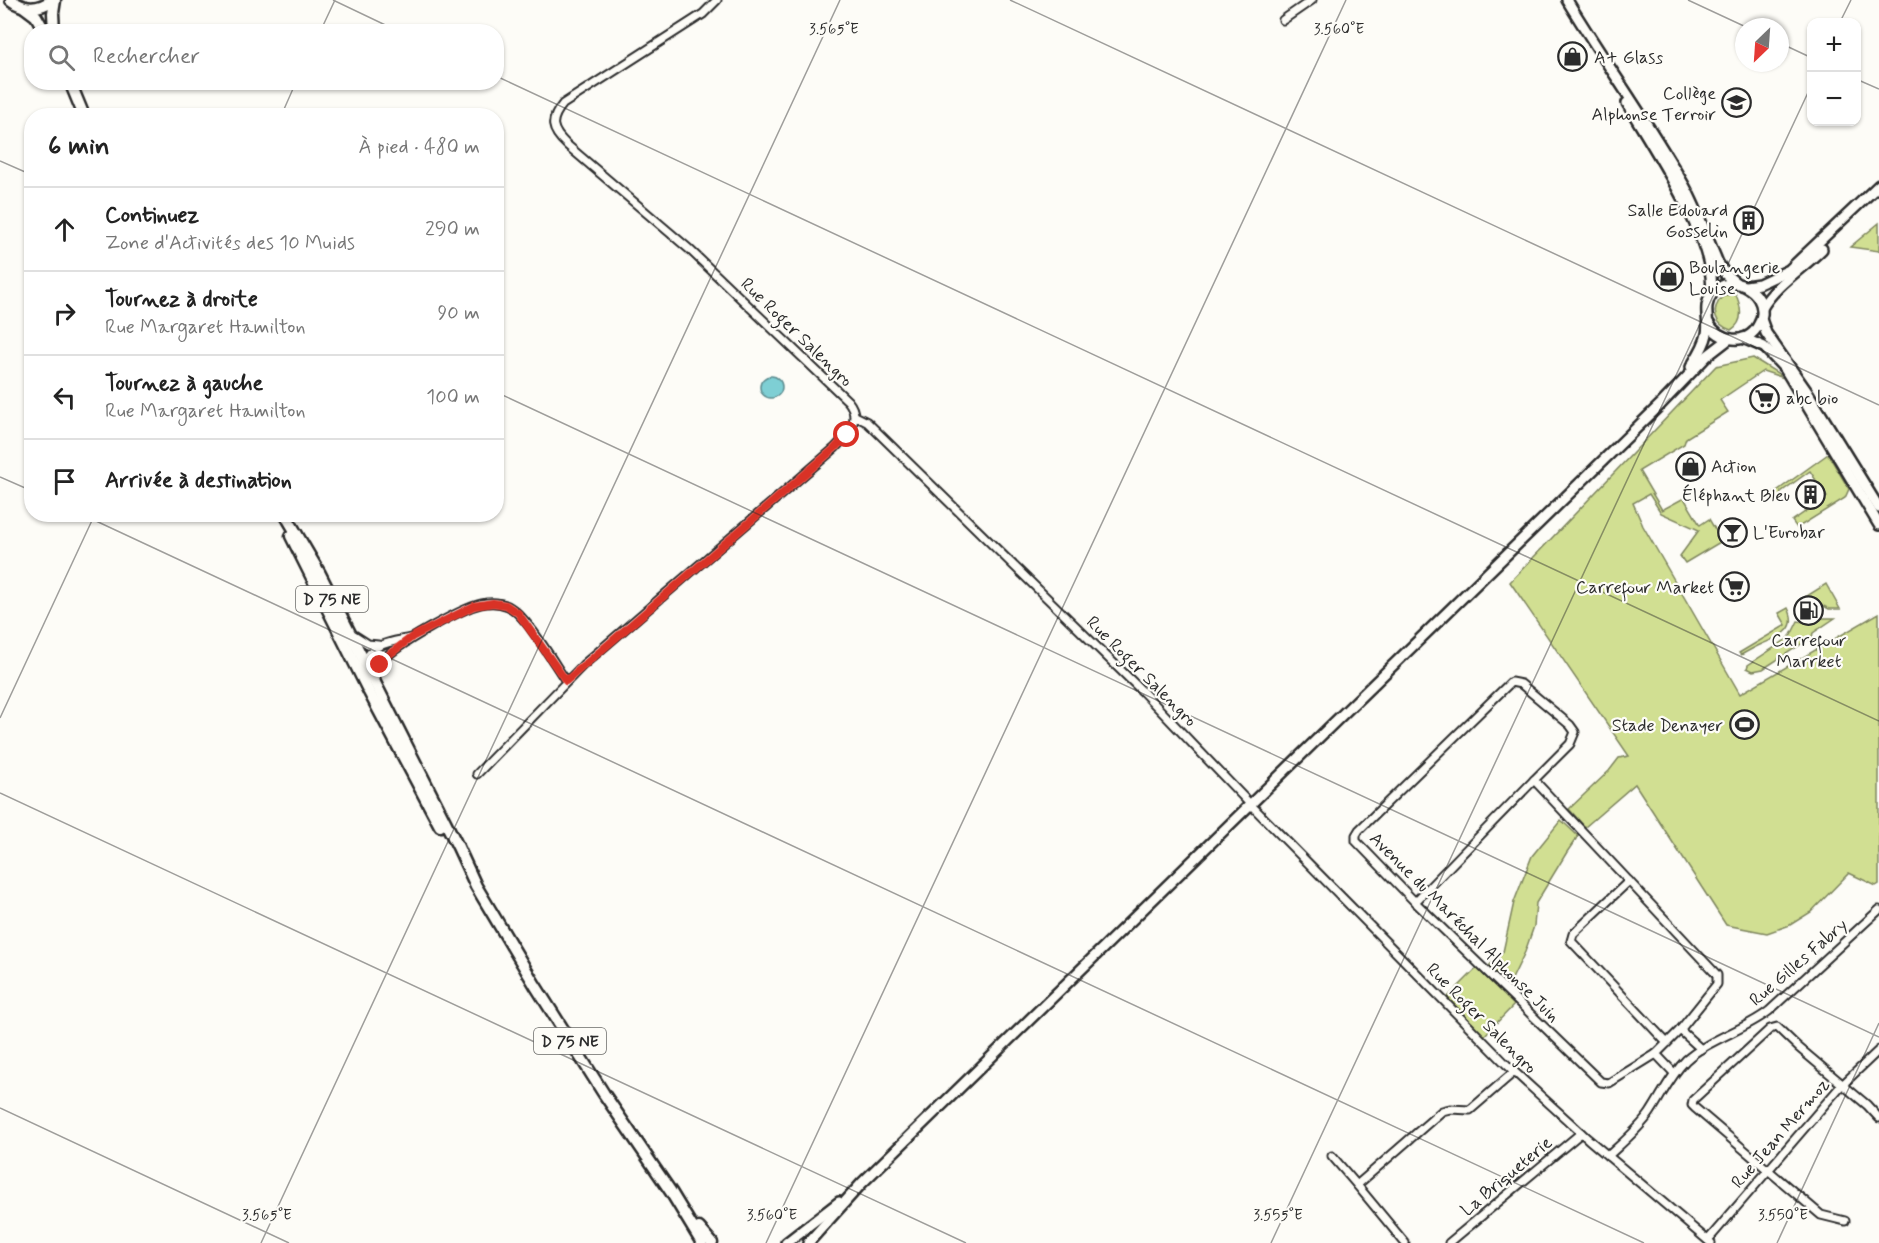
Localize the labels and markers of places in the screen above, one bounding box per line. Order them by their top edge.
shop icon: A+ Glass [1557,41,1589,73]
place label: A+ Glass [1594,46,1663,70]
place label: Collège Alphonse Terroir [1592,82,1716,127]
school or university icon: Collège Alphonse Terroir [1721,87,1753,119]
place label: Salle Edouard Gosselin [1628,199,1728,244]
building icon: Salle Edouard Gosselin [1733,204,1765,236]
place label: Boulangerie Louise [1689,256,1780,301]
shop icon: Boulangerie Louise [1652,261,1684,293]
supermarket icon: abc bio [1749,382,1781,414]
place label: abc bio [1786,387,1838,411]
shop icon: Action [1674,450,1706,482]
place label: Action [1711,455,1757,479]
building icon: Éléphant Bleu [1795,479,1827,511]
place label: Éléphant Bleu [1682,484,1790,508]
bar icon: L'Eurobar [1716,516,1748,548]
place label: L'Eurobar [1753,521,1825,545]
supermarket icon: Carrefour Market [1719,571,1751,603]
place label: Carrefour Market [1576,576,1714,602]
fuel station icon: Carrefour Marrket [1793,595,1825,627]
place label: Carrefour Marrket [1771,629,1847,674]
sports icon: Stade Denayer [1728,709,1760,741]
place label: Stade Denayer [1612,714,1723,738]

